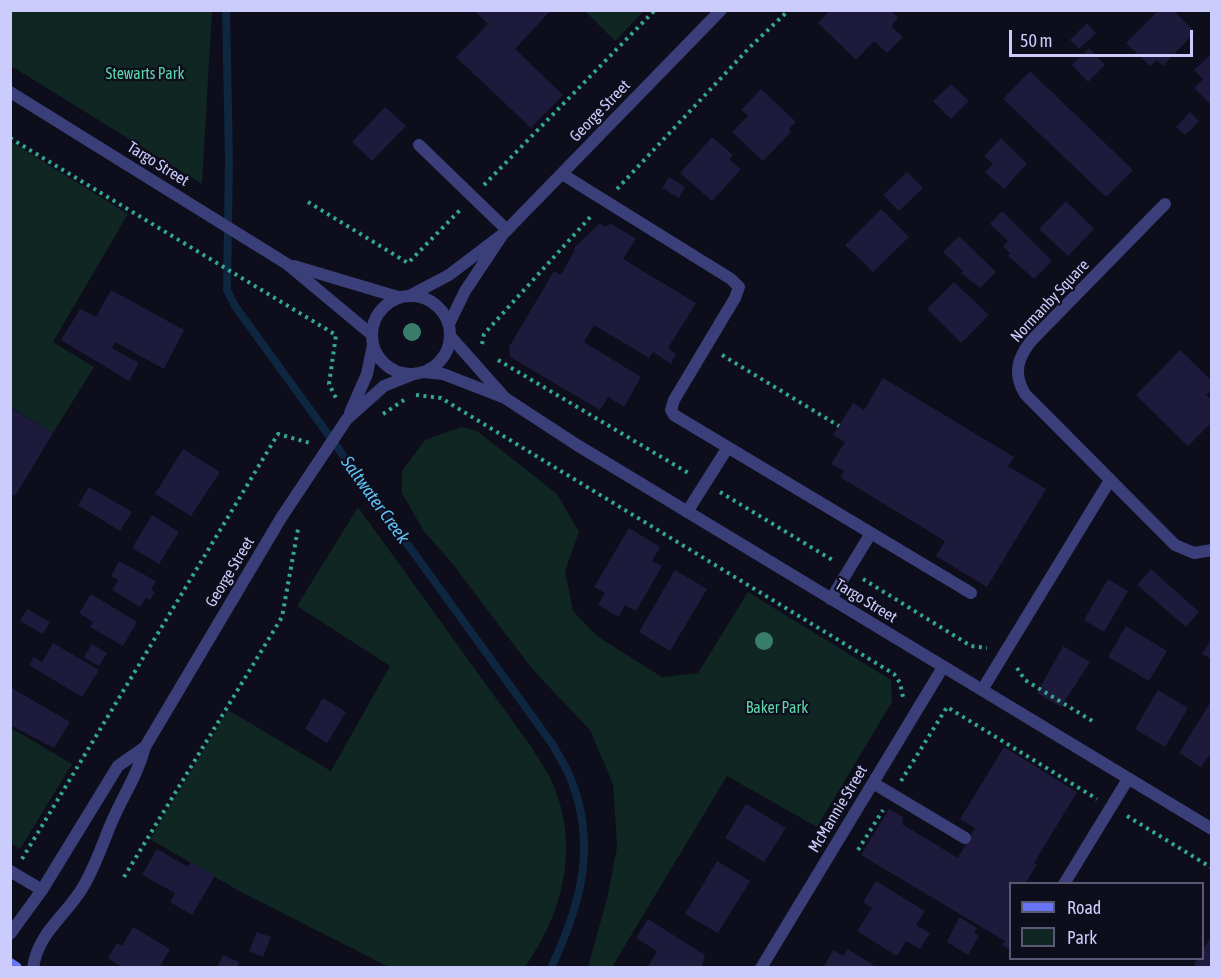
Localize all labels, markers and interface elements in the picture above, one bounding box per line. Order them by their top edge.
scale bar [1012,18,1196,56]
text: 50 m [1020,30,1052,51]
park label: Stewarts Park [106,64,184,84]
street label: George Street [566,76,634,146]
street label: Targo Street [124,138,192,190]
street label: Normanby Square [1007,256,1093,346]
water label: Saltwater Creek [336,452,414,548]
street label: George Street [202,533,258,611]
street label: Targo Street [832,575,900,627]
park label: Baker Park [746,698,808,718]
street label: McMannie Street [804,762,872,856]
legend [1009,882,1204,960]
text: Road [1067,897,1101,918]
text: Park [1067,927,1097,948]

